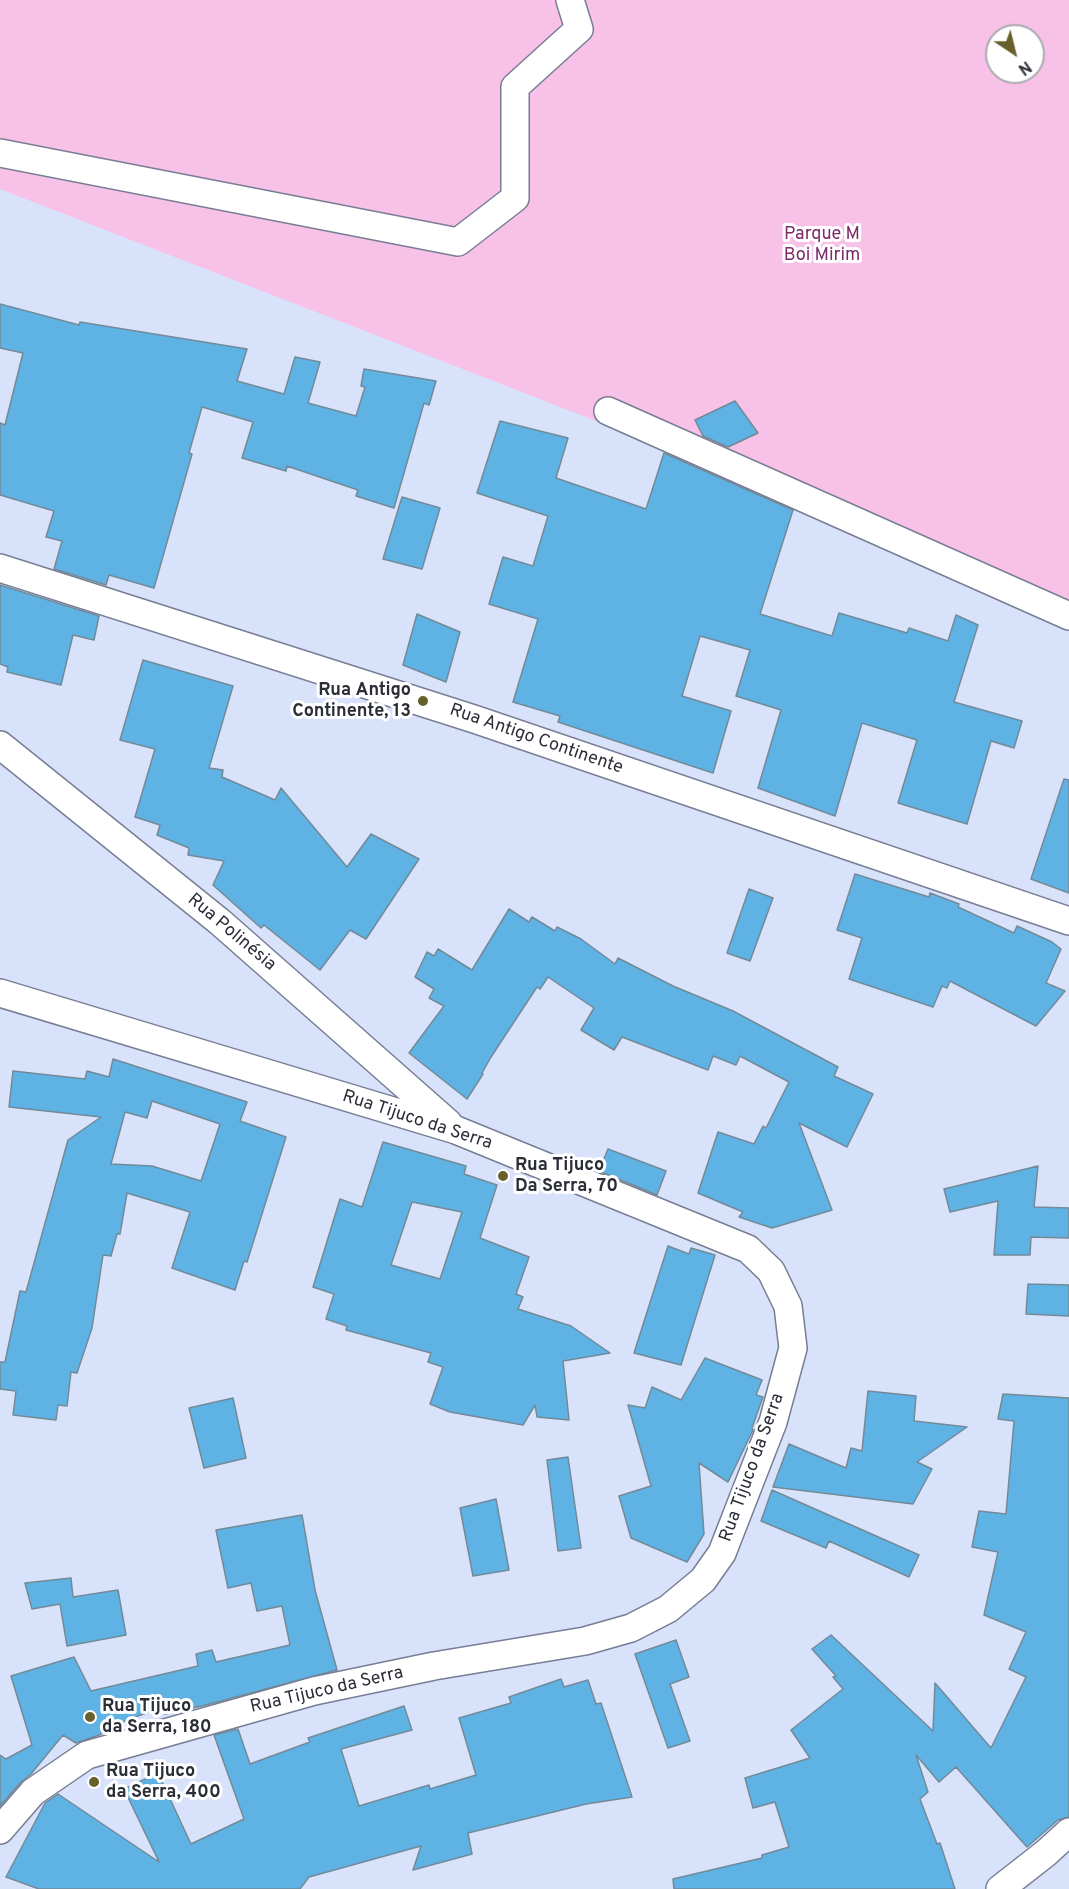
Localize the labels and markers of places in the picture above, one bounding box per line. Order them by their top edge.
place label: Rua Antigo Continente, 13 [292,680,411,722]
marker: Rua Antigo Continente, 13 [416,694,430,708]
place label: Rua Tijuco Da Serra, 70 [515,1155,618,1198]
marker: Rua Tijuco Da Serra, 70 [496,1169,510,1183]
place label: Rua Tijuco da Serra, 180 [102,1696,212,1738]
marker: Rua Tijuco da Serra, 180 [83,1710,97,1724]
place label: Rua Tijuco da Serra, 400 [106,1761,221,1804]
marker: Rua Tijuco da Serra, 400 [87,1775,101,1789]

